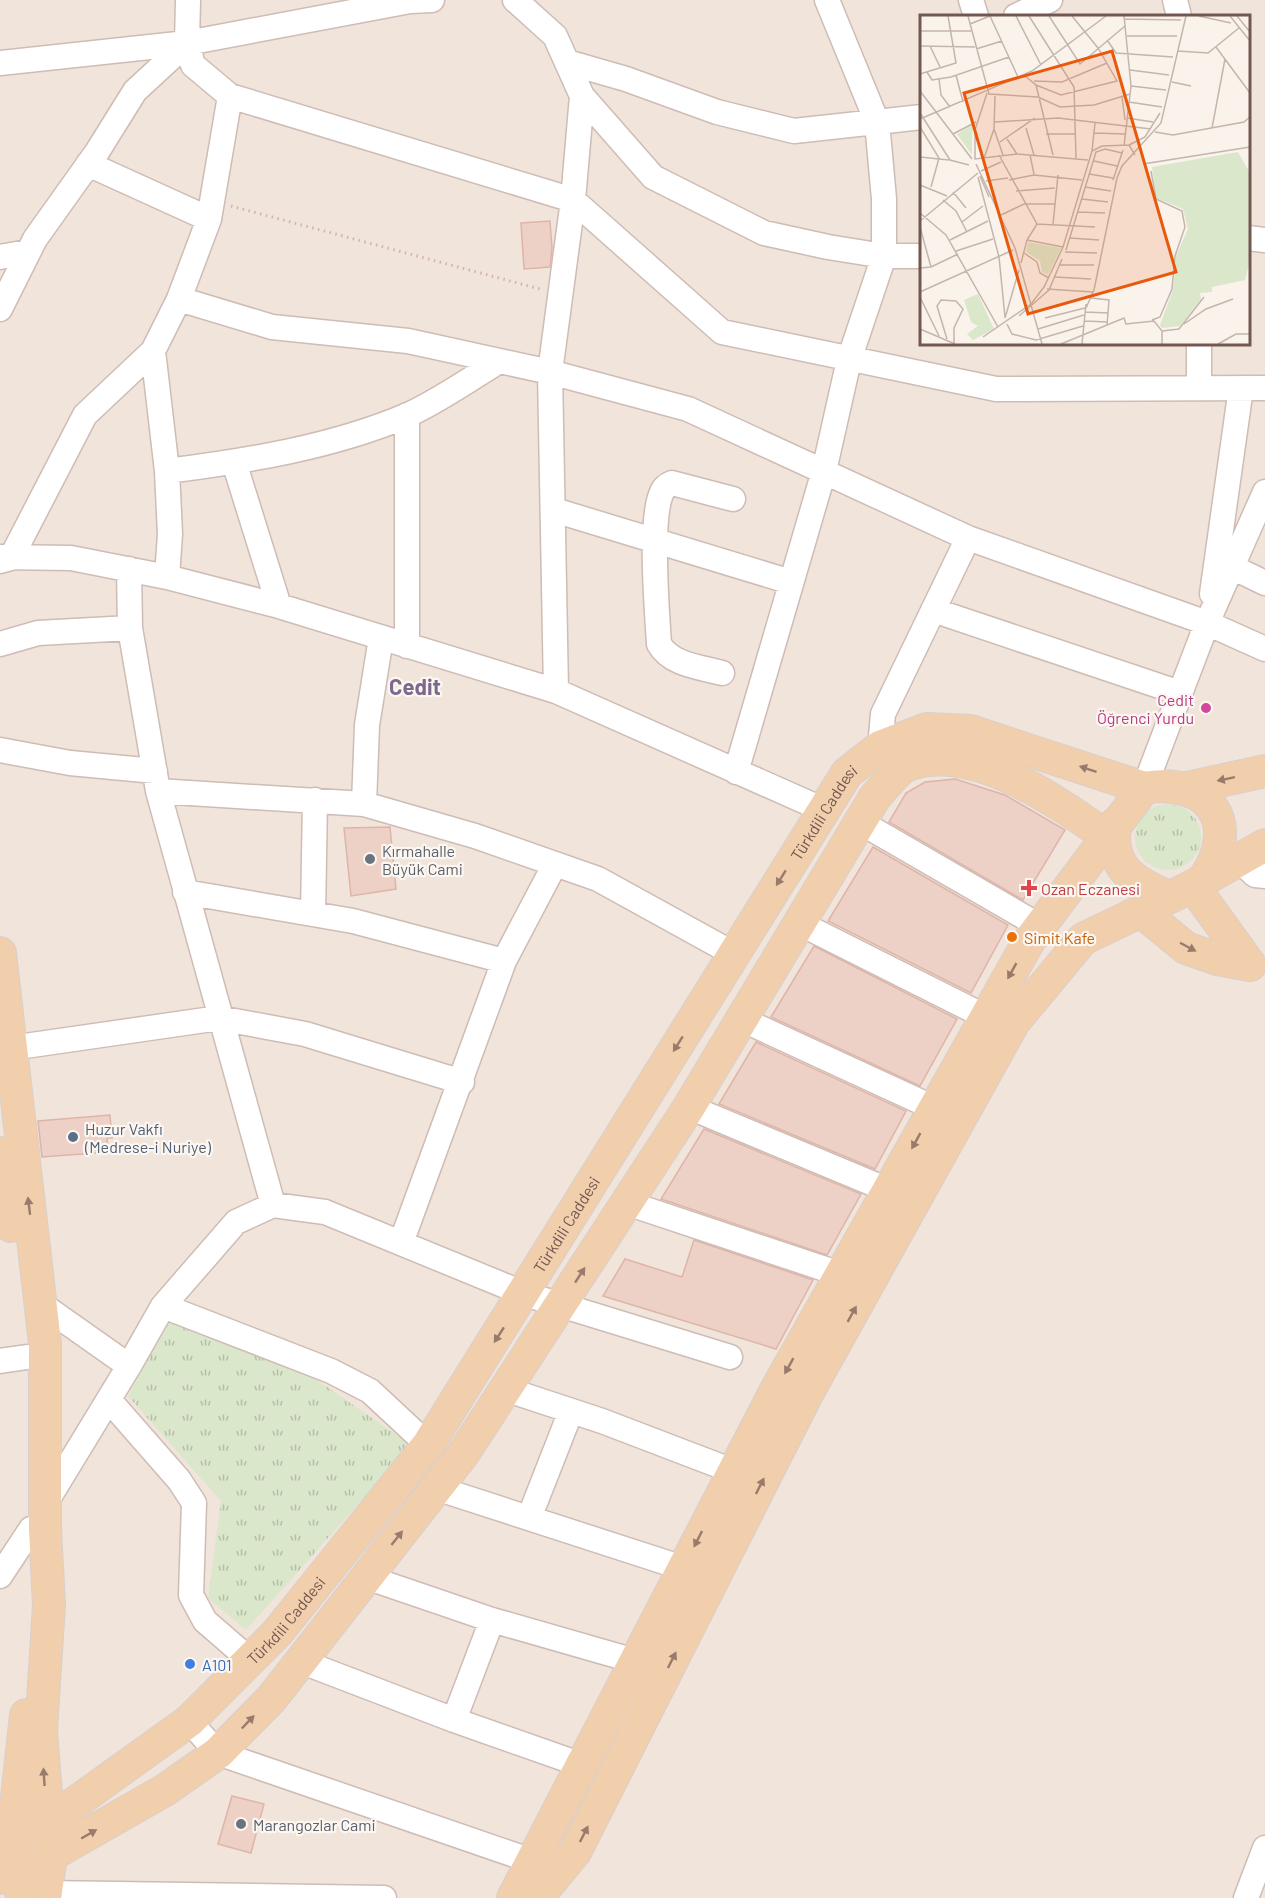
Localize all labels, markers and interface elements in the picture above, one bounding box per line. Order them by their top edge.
inset map [920,15,1250,345]
district label: Cedit [389,673,441,699]
place label: Cedit Öğrenci Yurdu [1097,690,1194,727]
marker: Cedit Öğrenci Yurdu [1199,701,1213,715]
street label: Türkdili Caddesi [786,760,860,863]
one-way arrow [1079,764,1097,774]
one-way arrow [1217,775,1235,785]
place label: Kırmahalle Büyük Cami [382,841,463,878]
marker: Kırmahalle Büyük Cami [363,852,377,866]
one-way arrow [776,870,787,886]
place label: Ozan Eczanesi [1041,879,1140,898]
marker: Ozan Eczanesi [1022,881,1036,895]
place label: Simit Kafe [1024,928,1095,947]
marker: Simit Kafe [1005,930,1019,944]
one-way arrow [1180,942,1197,952]
one-way arrow [1007,963,1017,980]
one-way arrow [673,1036,684,1052]
place label: Huzur Vakfı (Medrese-i Nuriye) [84,1119,212,1156]
marker: Huzur Vakfı (Medrese-i Nuriye) [66,1130,80,1144]
one-way arrow [911,1133,921,1150]
street label: Türkdili Caddesi [529,1173,603,1276]
one-way arrow [25,1196,34,1215]
one-way arrow [574,1267,586,1283]
one-way arrow [846,1306,857,1322]
one-way arrow [493,1327,504,1343]
one-way arrow [784,1358,794,1375]
one-way arrow [756,1478,765,1495]
one-way arrow [391,1530,404,1546]
one-way arrow [694,1530,703,1547]
street label: Türkdili Caddesi [242,1572,328,1668]
one-way arrow [667,1652,677,1669]
place label: A101 [202,1655,232,1674]
marker: A101 [183,1657,197,1671]
one-way arrow [241,1715,255,1730]
one-way arrow [39,1768,49,1787]
place label: Marangozlar Cami [253,1815,376,1834]
marker: Marangozlar Cami [234,1817,248,1831]
one-way arrow [579,1826,589,1843]
one-way arrow [81,1828,97,1839]

